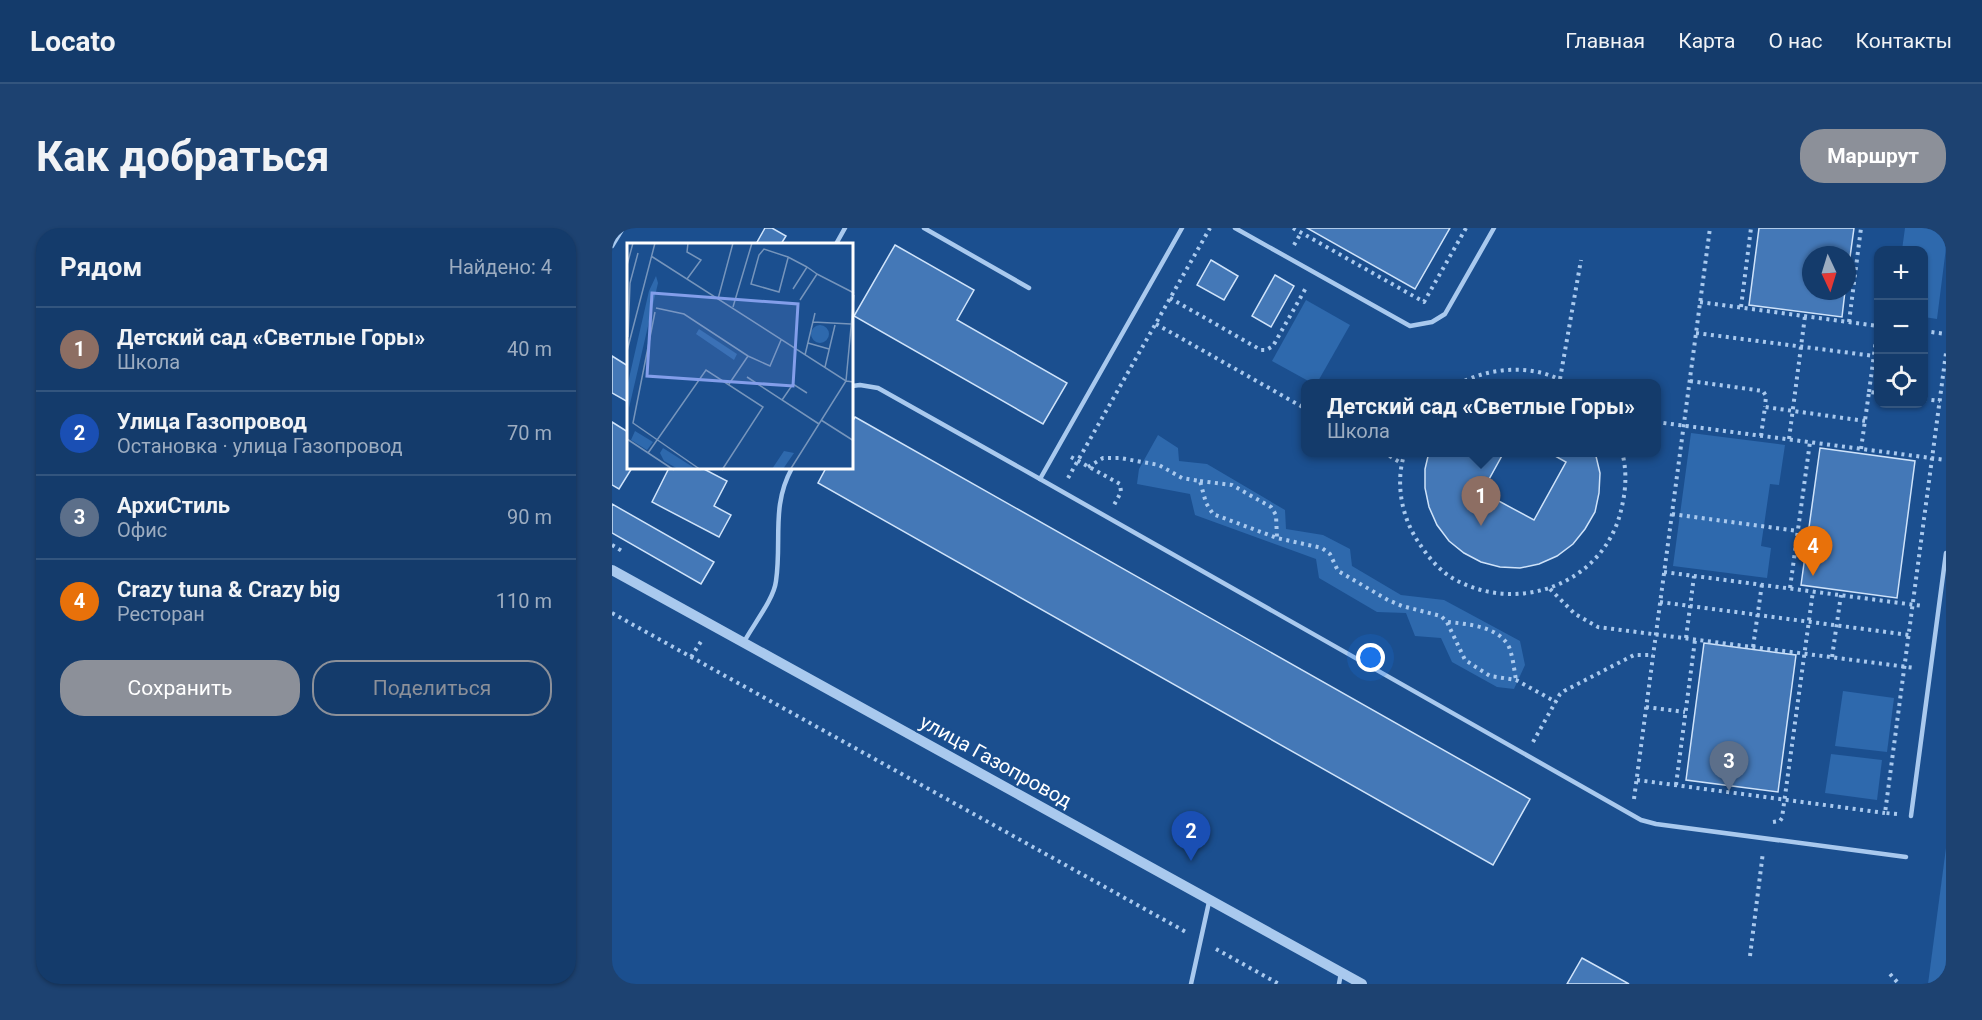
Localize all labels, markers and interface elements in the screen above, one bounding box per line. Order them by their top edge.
text: Locato [30,25,115,58]
text: Главная [1565,29,1645,53]
text: Карта [1678,29,1735,53]
text: О нас [1768,29,1823,53]
text: Контакты [1856,29,1952,53]
button: Маршрут [1800,129,1946,183]
text: Как добраться [36,132,330,181]
inset map [627,243,854,470]
north arrow [1802,246,1856,300]
map controls [1874,246,1928,408]
button: + [1874,246,1928,300]
text: Рядом [60,252,142,282]
text: Найдено: 4 [449,255,552,279]
button: − [1874,300,1928,354]
text: Детский сад «Светлые Горы» [117,325,425,350]
text: 1 [74,337,85,361]
text: 40 m [507,337,552,361]
text: Школа [117,350,180,374]
button: locate [1874,354,1928,408]
popup [1301,379,1661,457]
text: Детский сад «Светлые Горы» [1327,394,1635,419]
text: Улица Газопровод [117,409,307,434]
text: Школа [1327,419,1390,443]
text: 2 [74,421,85,445]
text: 70 m [507,421,552,445]
text: Остановка · улица Газопровод [117,434,403,458]
pin: 1 [1462,476,1500,526]
text: АрхиСтиль [117,493,230,518]
text: 3 [74,505,85,529]
text: 90 m [507,505,552,529]
text: Офис [117,518,167,542]
pin: 4 [1794,526,1832,576]
text: Crazy tuna & Crazy big [117,577,340,602]
text: 4 [74,589,85,613]
text: 110 m [496,589,552,613]
text: Ресторан [117,602,205,626]
your location [1356,643,1385,672]
button: Сохранить [60,660,300,716]
button: Поделиться [312,660,552,716]
street label: улица Газопровод [916,709,1076,813]
pin: 3 [1710,742,1748,791]
pin: 2 [1172,812,1210,861]

